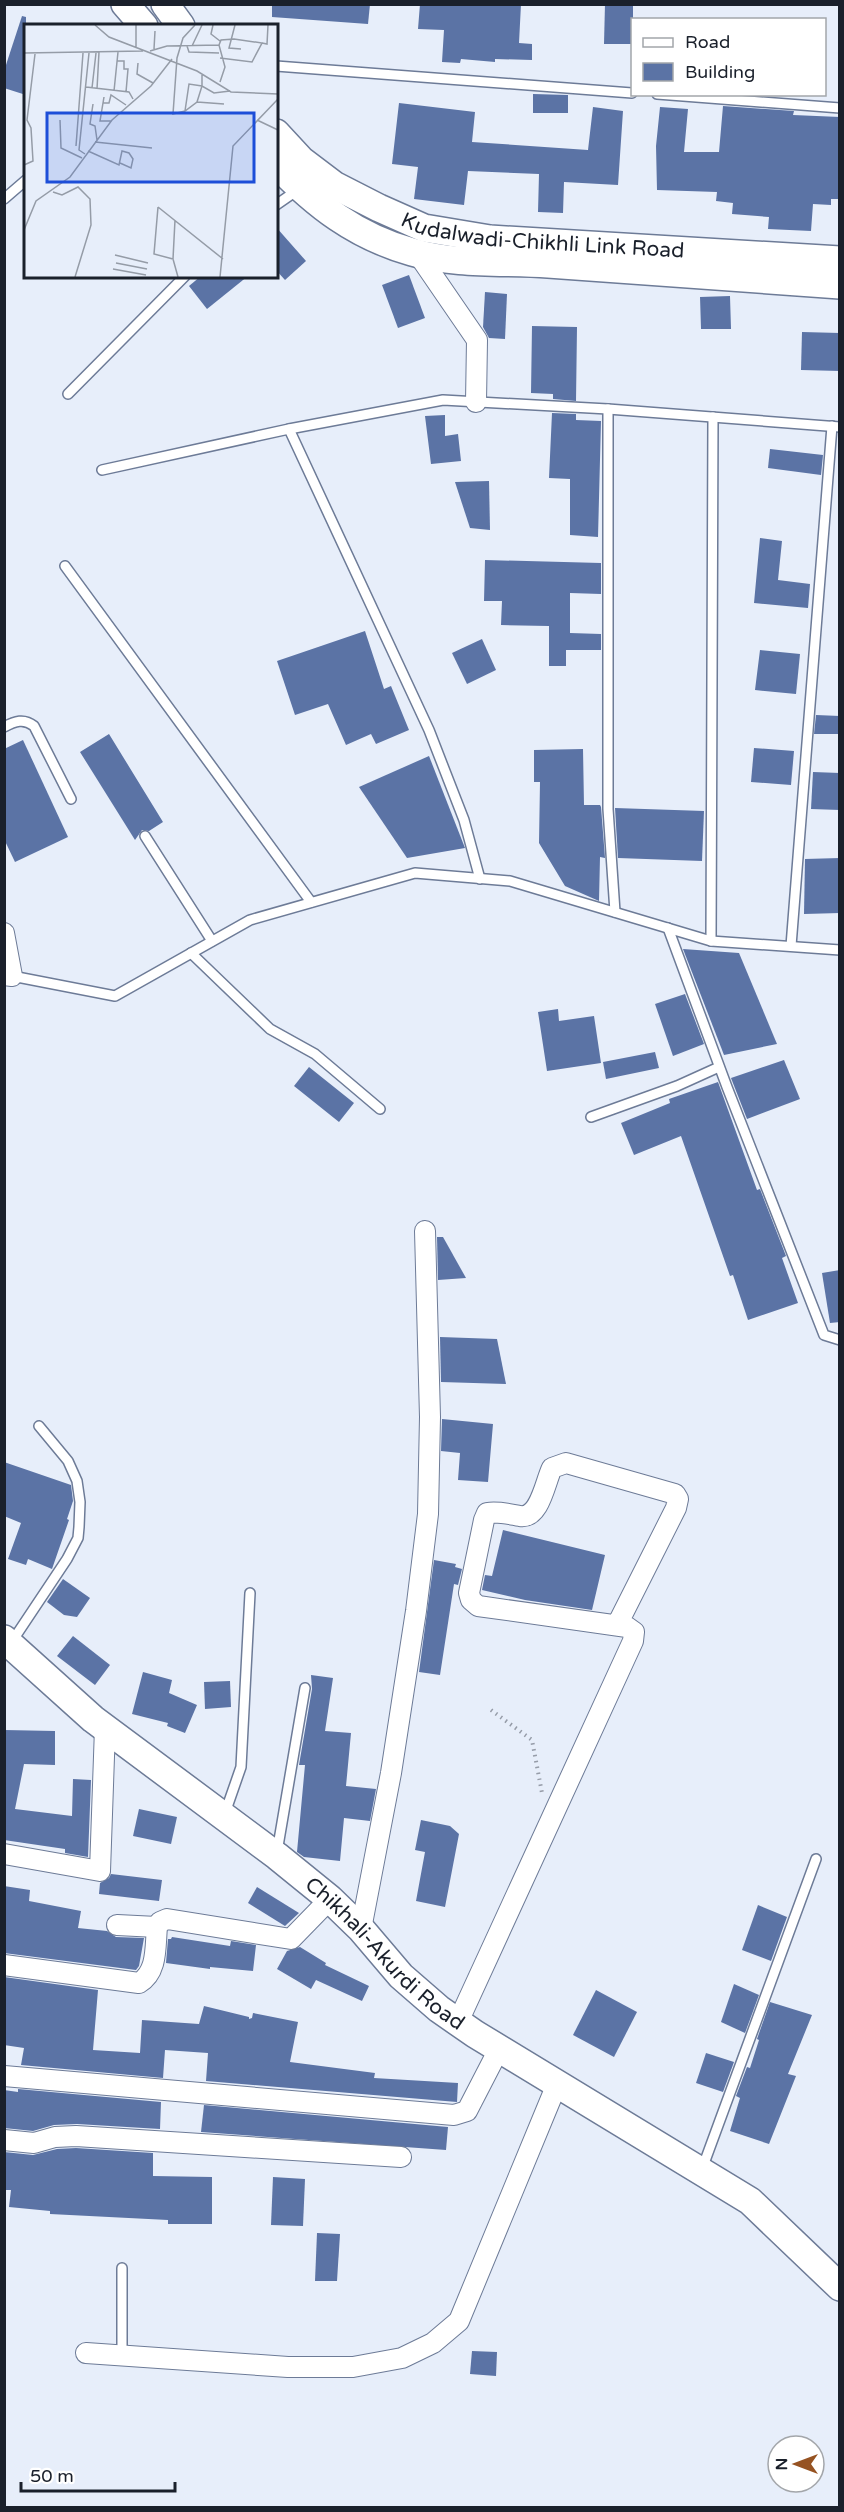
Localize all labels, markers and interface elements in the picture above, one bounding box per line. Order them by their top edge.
legend [631,18,826,96]
inset map [24,24,278,278]
text: Road [685,31,730,53]
text: Building [685,61,755,83]
street label: Kudalwadi-Chikhli Link Road [397,207,685,263]
street label: Chikhali-Akurdi Road [300,1872,469,2035]
north arrow [766,2434,826,2494]
scale bar [21,2455,176,2493]
text: N [772,2458,792,2470]
text: 50 m [30,2465,74,2487]

